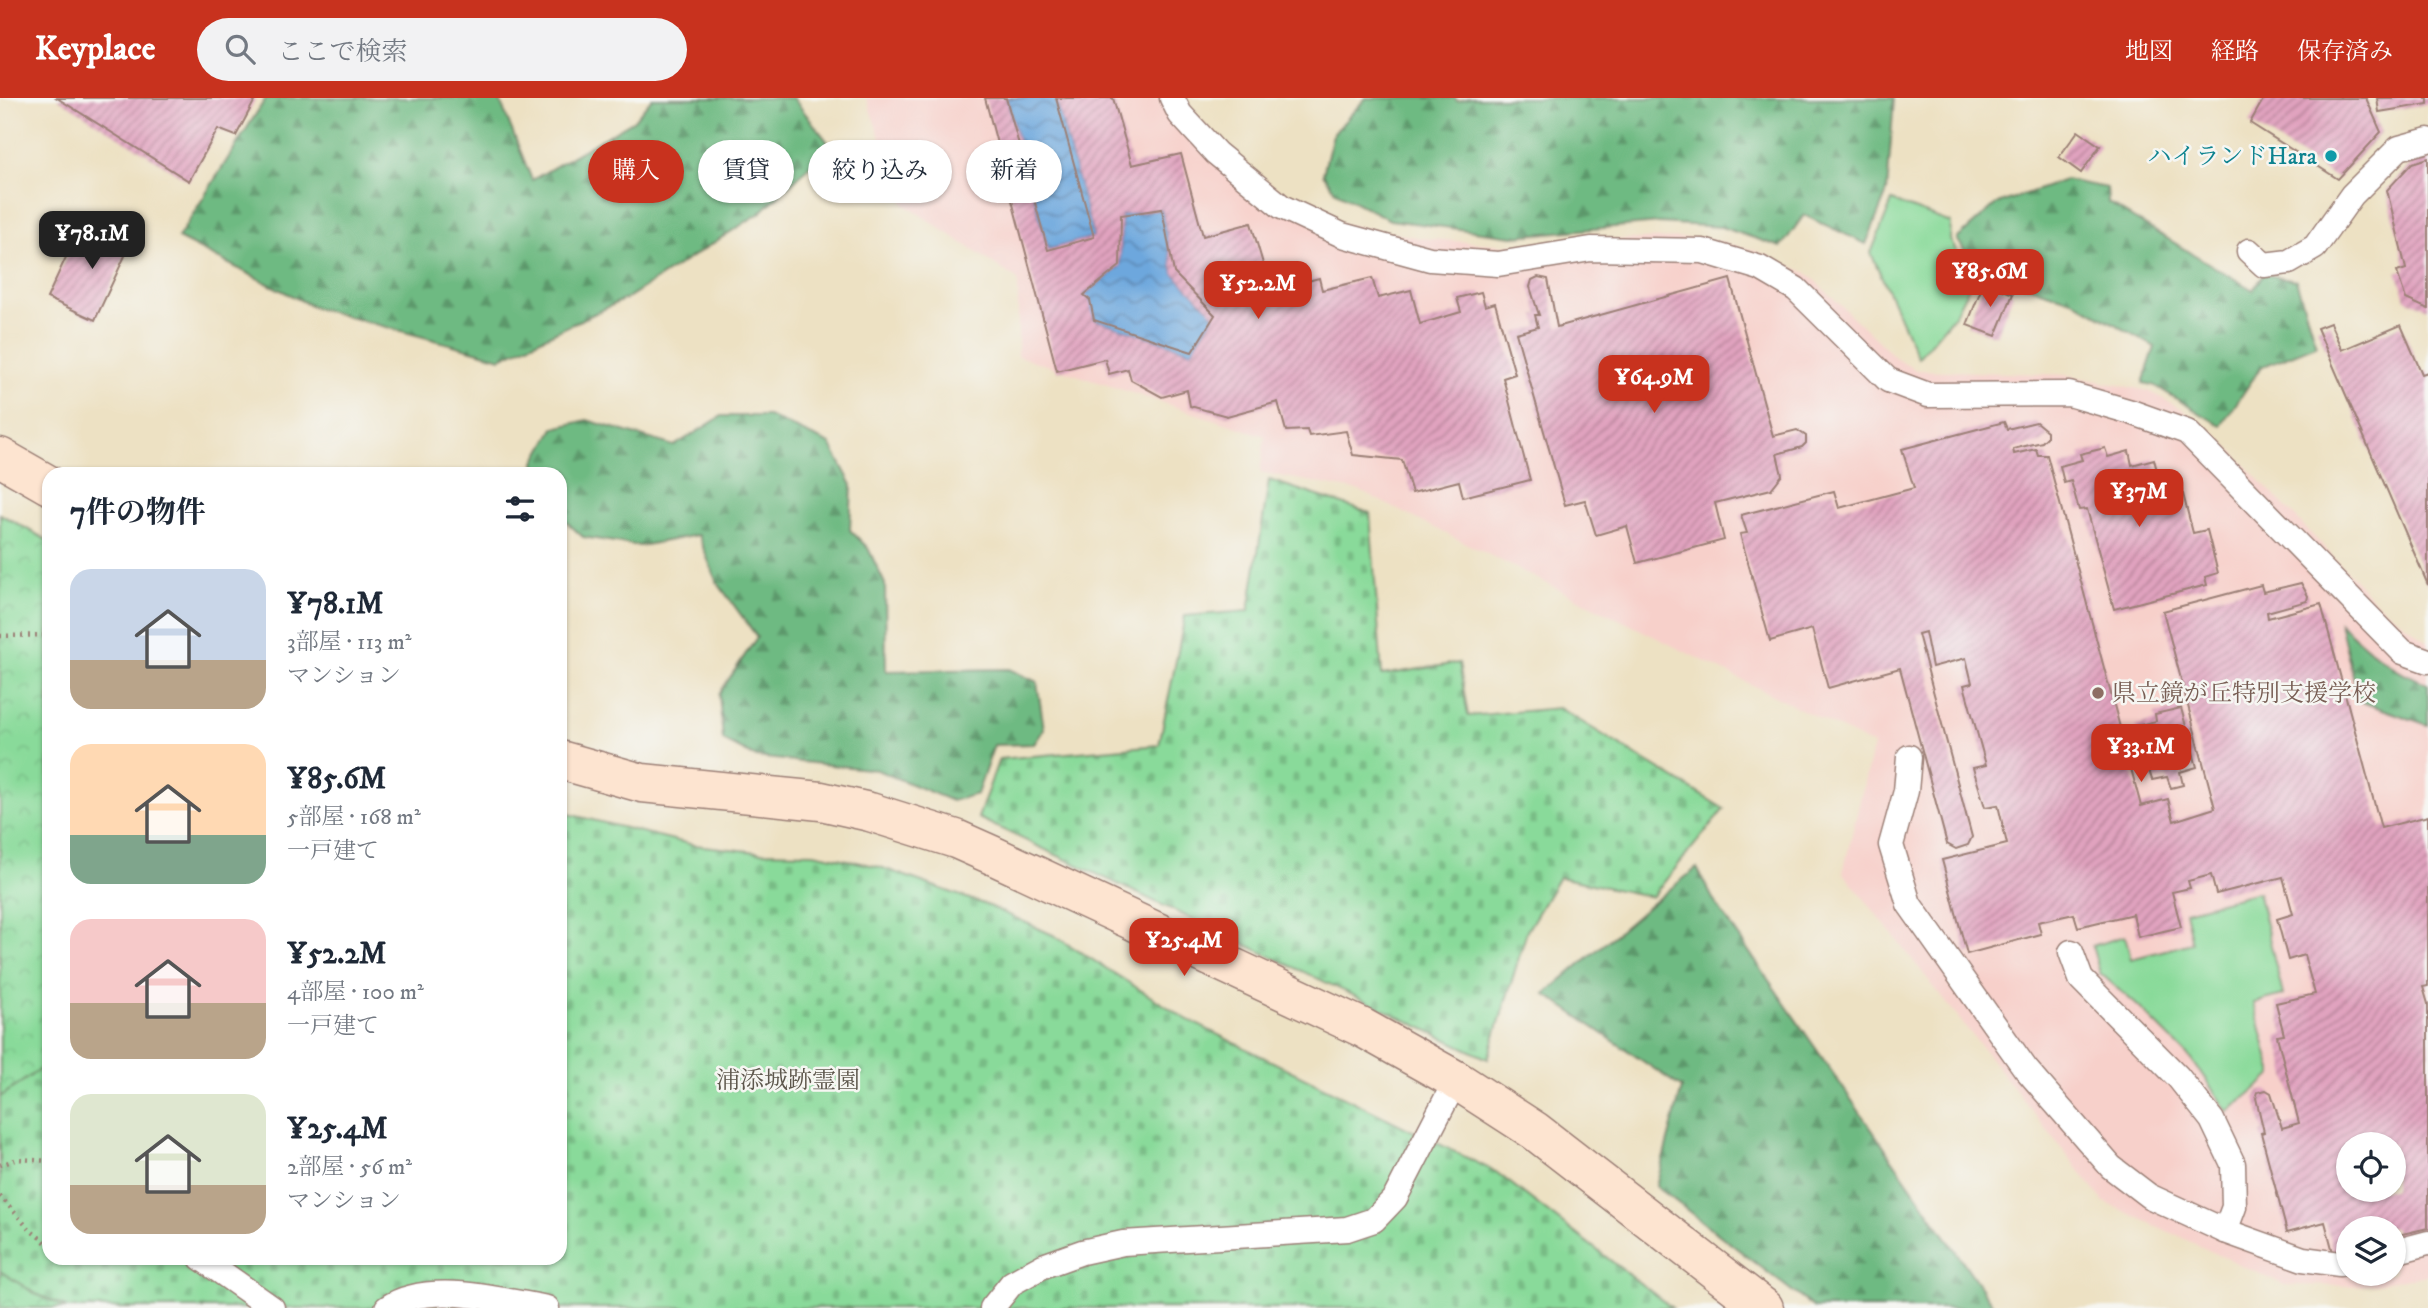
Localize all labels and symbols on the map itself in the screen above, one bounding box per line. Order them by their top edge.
place label: ハイランドHara [2148,142,2318,172]
marker: ハイランドHara [2323,148,2339,164]
pin: ¥78.1M [35,212,149,271]
pin: ¥85.6M [1933,250,2047,309]
pin: ¥52.2M [1201,262,1315,321]
pin: ¥64.9M [1597,356,1711,415]
pin: ¥37M [2098,470,2180,529]
place label: 県立鏡が丘特別支援学校 [2112,679,2376,709]
marker: 県立鏡が丘特別支援学校 [2090,685,2106,701]
pin: ¥33.1M [2084,724,2198,784]
pin: ¥25.4M [1127,918,1241,978]
park label: 浦添城跡霊園 [716,1066,860,1096]

